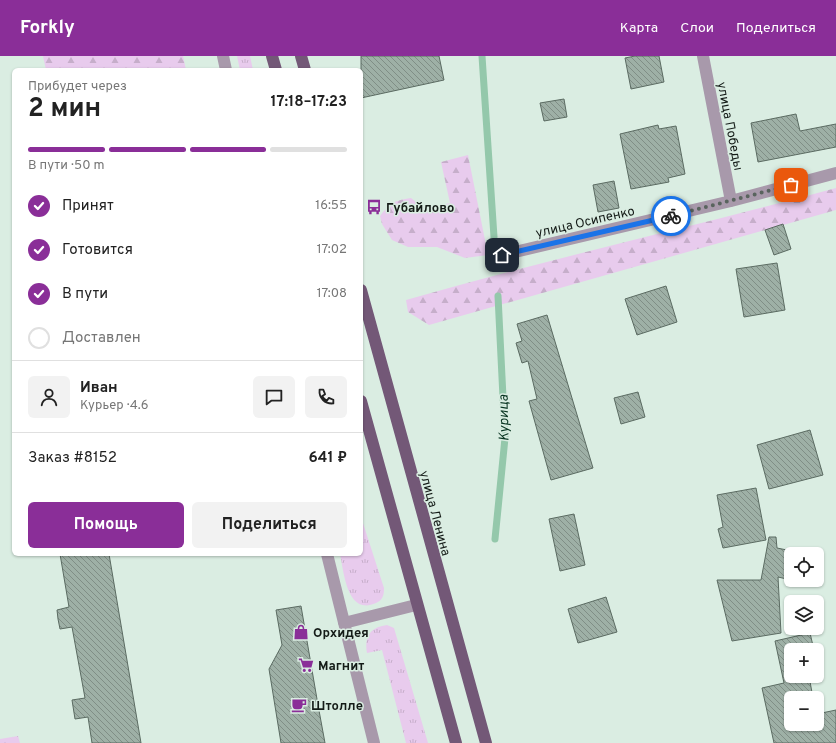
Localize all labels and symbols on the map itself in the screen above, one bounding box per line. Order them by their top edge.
street label: улица Победы [713,81,745,172]
pin [774,168,808,202]
courier [651,196,691,236]
bus stop icon: Губайлово [365,198,383,216]
place label: Губайлово [386,201,454,217]
street label: улица Осипенко [534,204,637,242]
pin [485,238,519,272]
water label: Курица [496,394,513,442]
street label: улица Ленина [415,469,453,558]
shop icon: Орхидея [292,623,310,641]
place label: Орхидея [313,626,369,642]
supermarket icon: Магнит [297,656,315,674]
place label: Магнит [318,659,364,675]
cafe icon: Штолле [290,696,308,714]
place label: Штолле [311,699,363,715]

